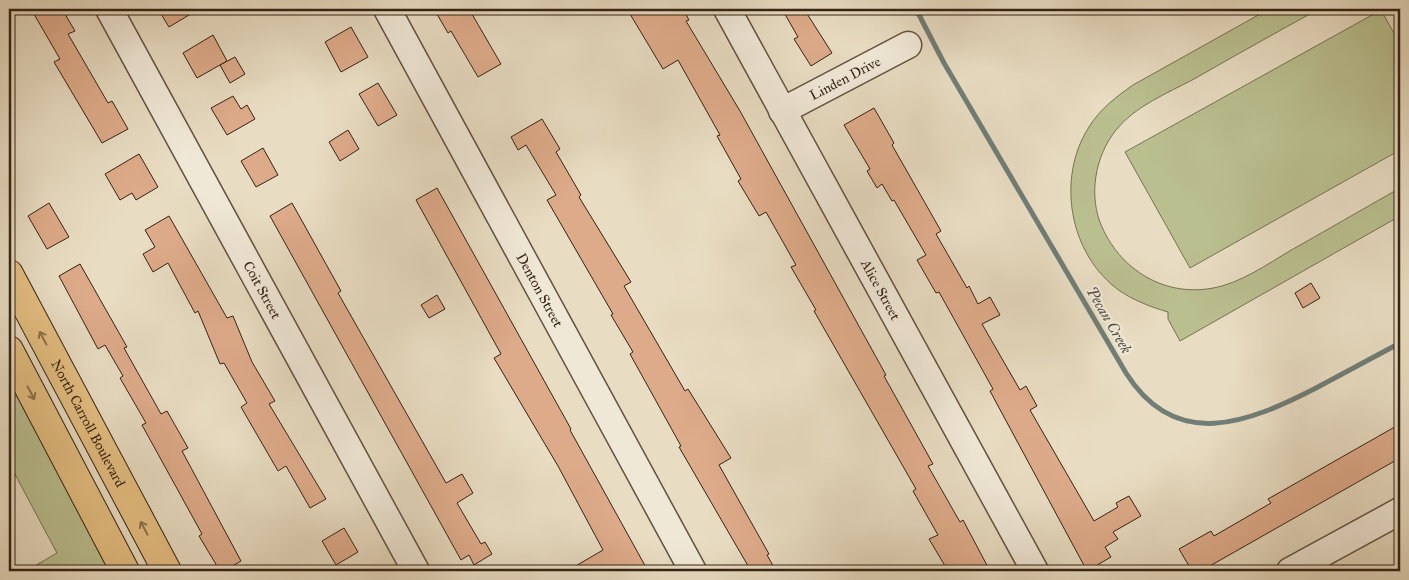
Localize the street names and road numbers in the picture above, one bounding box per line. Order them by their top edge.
street label: Linden Drive [807,52,883,104]
street label: Denton Street [513,250,567,330]
street label: Alice Street [857,255,904,323]
street label: Coit Street [240,258,285,322]
street label: North Carroll Boulevard [48,357,129,490]

